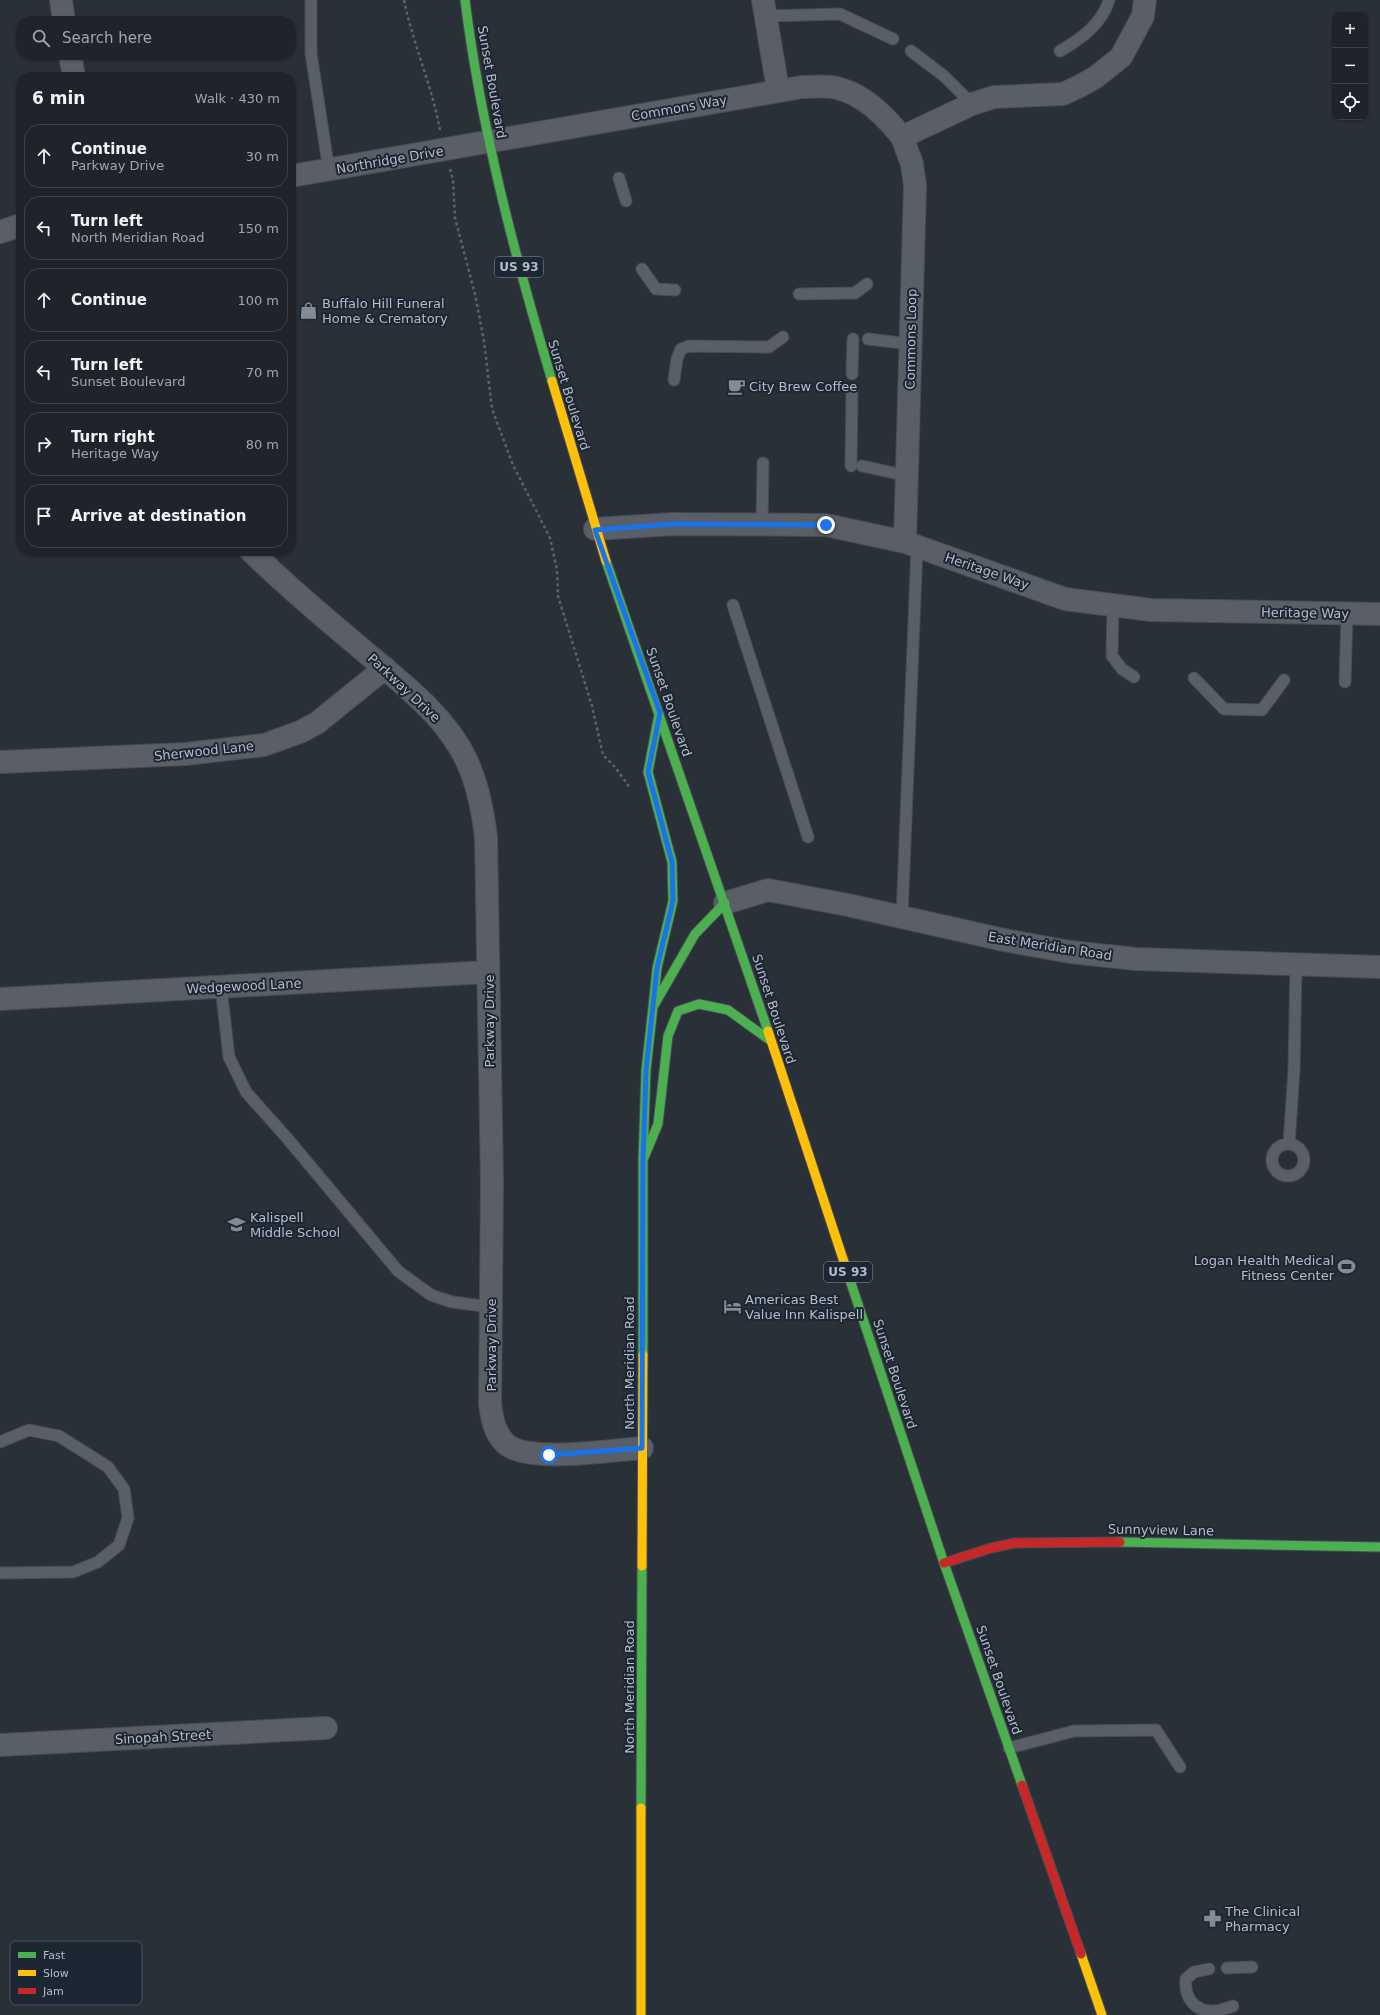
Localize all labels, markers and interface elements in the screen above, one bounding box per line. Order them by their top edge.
map controls [1332,12,1368,120]
button: + [1332,12,1368,48]
search box [16,16,296,60]
street label: Sunset Boulevard [475,24,509,140]
icon: search [30,27,52,49]
text: Search here [62,29,152,47]
button: − [1332,48,1368,84]
button: locate [1332,84,1368,120]
text: 6 min [32,88,85,108]
text: Walk · 430 m [195,91,280,106]
street label: Commons Way [630,92,728,124]
text: Continue [71,140,147,158]
street label: Northridge Drive [335,143,445,177]
icon: ahead [33,145,55,167]
text: 30 m [246,149,279,164]
text: Parkway Drive [71,158,164,173]
text: Turn left [71,212,143,230]
icon: left [33,217,55,239]
text: 150 m [237,221,279,236]
text: North Meridian Road [71,230,205,245]
road number: US 93 [495,257,543,277]
icon: ahead [33,289,55,311]
street label: Commons Loop [903,289,919,389]
text: Continue [71,291,147,309]
text: 100 m [237,293,279,308]
place label: Buffalo Hill Funeral Home & Crematory [322,296,448,326]
shop icon: Buffalo Hill Funeral Home & Crematory [299,300,319,320]
street label: Sunset Boulevard [545,338,593,452]
text: Turn left [71,356,143,374]
icon: left [33,361,55,383]
text: 70 m [246,365,279,380]
text: Sunset Boulevard [71,374,185,389]
cafe icon: City Brew Coffee [726,376,746,396]
place label: City Brew Coffee [749,379,857,394]
text: Turn right [71,428,155,446]
icon: right [33,433,55,455]
text: 80 m [246,437,279,452]
text: Heritage Way [71,446,159,461]
icon: arrive [33,505,55,527]
text: Arrive at destination [71,507,246,525]
route end [817,516,835,534]
street label: Heritage Way [943,550,1031,592]
street label: Heritage Way [1261,605,1349,621]
street label: Sunset Boulevard [643,645,695,759]
street label: Parkway Drive [365,651,443,725]
street label: Sherwood Lane [153,738,255,764]
street label: East Meridian Road [987,929,1113,963]
street label: Sunset Boulevard [749,952,799,1066]
street label: Parkway Drive [482,974,497,1068]
street label: Wedgewood Lane [186,976,302,996]
place label: Kalispell Middle School [250,1210,340,1240]
school or university icon: Kalispell Middle School [227,1214,247,1234]
place label: Logan Health Medical Fitness Center [1194,1253,1335,1283]
sports icon: Logan Health Medical Fitness Center [1337,1257,1357,1277]
road number: US 93 [824,1262,872,1282]
place label: Americas Best Value Inn Kalispell [745,1292,863,1322]
street label: North Meridian Road [622,1296,637,1430]
hotel icon: Americas Best Value Inn Kalispell [722,1296,742,1316]
street label: Parkway Drive [484,1298,499,1392]
street label: Sunset Boulevard [870,1317,920,1431]
route start [540,1446,558,1464]
street label: Sunnyview Lane [1108,1522,1214,1538]
street label: North Meridian Road [622,1620,637,1754]
street label: Sunset Boulevard [973,1623,1025,1737]
street label: Sinopah Street [115,1727,211,1747]
place label: The Clinical Pharmacy [1224,1904,1300,1934]
pharmacy icon: The Clinical Pharmacy [1202,1908,1222,1928]
legend [10,1941,142,2005]
text: Fast [43,1949,66,1962]
text: Slow [43,1967,69,1980]
text: Jam [42,1985,64,1998]

